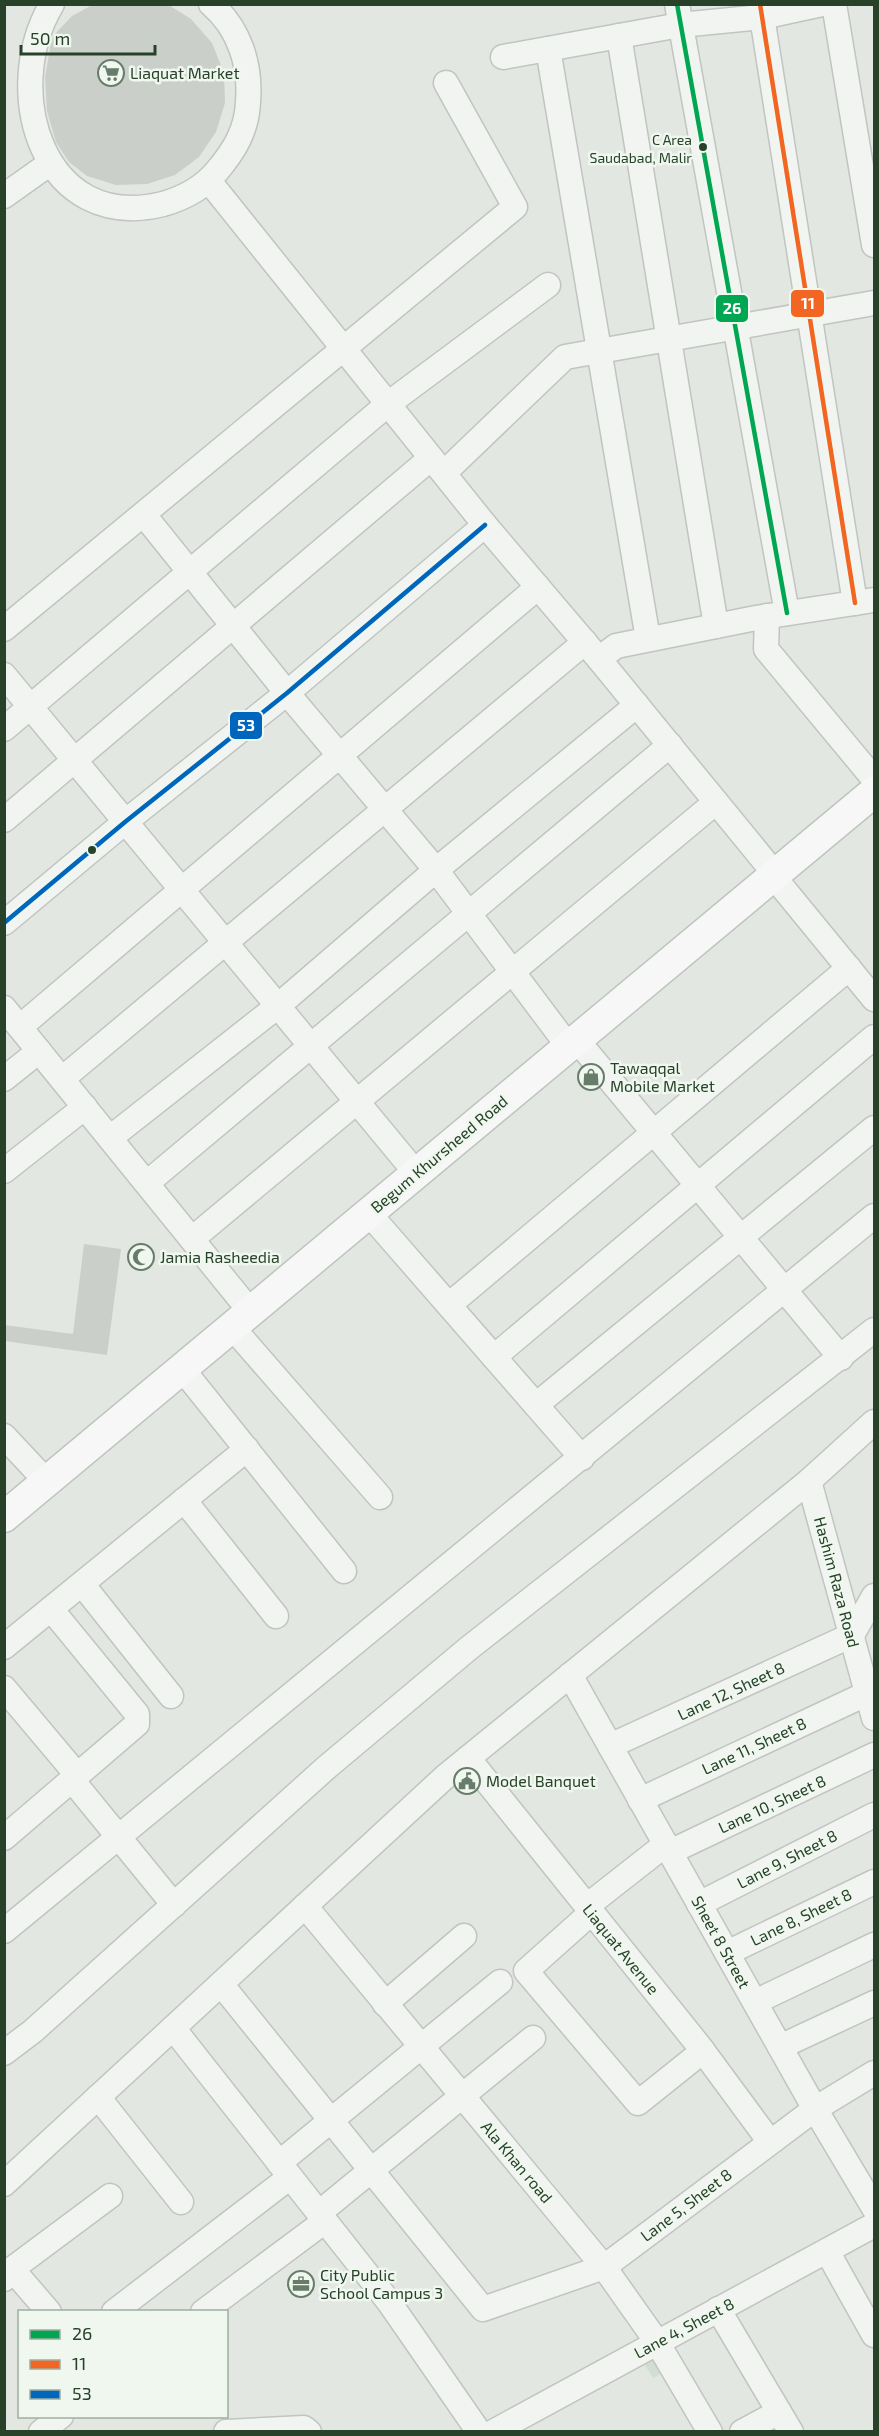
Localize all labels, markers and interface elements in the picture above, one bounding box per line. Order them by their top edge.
scale bar [21,18,154,56]
text: 50 m [30,27,70,49]
supermarket icon: Liaquat Market [96,58,126,88]
place label: Liaquat Market [130,63,240,82]
place label: C Area Saudabad, Malir [590,131,692,166]
marker: C Area Saudabad, Malir [697,141,709,153]
line badge: 11 [790,289,825,318]
text: 11 [801,293,815,312]
line badge: 26 [715,294,749,323]
text: 26 [723,298,741,317]
line badge: 53 [229,711,263,740]
text: 53 [237,715,255,734]
unlabelled marker [86,844,98,856]
place label: Tawaqqal Mobile Market [610,1058,715,1095]
shop icon: Tawaqqal Mobile Market [576,1062,606,1092]
street label: Begum Khursheed Road [366,1091,511,1216]
mosque icon: Jamia Rasheedia [126,1242,156,1272]
place label: Jamia Rasheedia [160,1247,280,1266]
street label: Hashim Raza Road [811,1514,864,1649]
street label: Lane 12, Sheet 8 [674,1657,787,1724]
street label: Lane 11, Sheet 8 [698,1713,809,1778]
public building icon: Model Banquet [452,1766,482,1796]
street label: Lane 10, Sheet 8 [715,1770,829,1837]
place label: Model Banquet [486,1771,596,1790]
street label: Lane 9, Sheet 8 [734,1825,840,1892]
street label: Lane 8, Sheet 8 [747,1884,854,1949]
street label: Sheet 8 Street [688,1892,755,1991]
street label: Liaquat Avenue [579,1900,664,1998]
street label: Ala Khan road [478,2117,557,2206]
street label: Lane 5, Sheet 8 [636,2164,735,2245]
place label: City Public School Campus 3 [320,2265,443,2302]
office icon: City Public School Campus 3 [286,2269,316,2299]
street label: Lane 4, Sheet 8 [631,2293,737,2362]
legend [18,2310,228,2418]
text: 26 [72,2322,92,2344]
text: 11 [72,2352,86,2374]
text: 53 [72,2382,92,2404]

